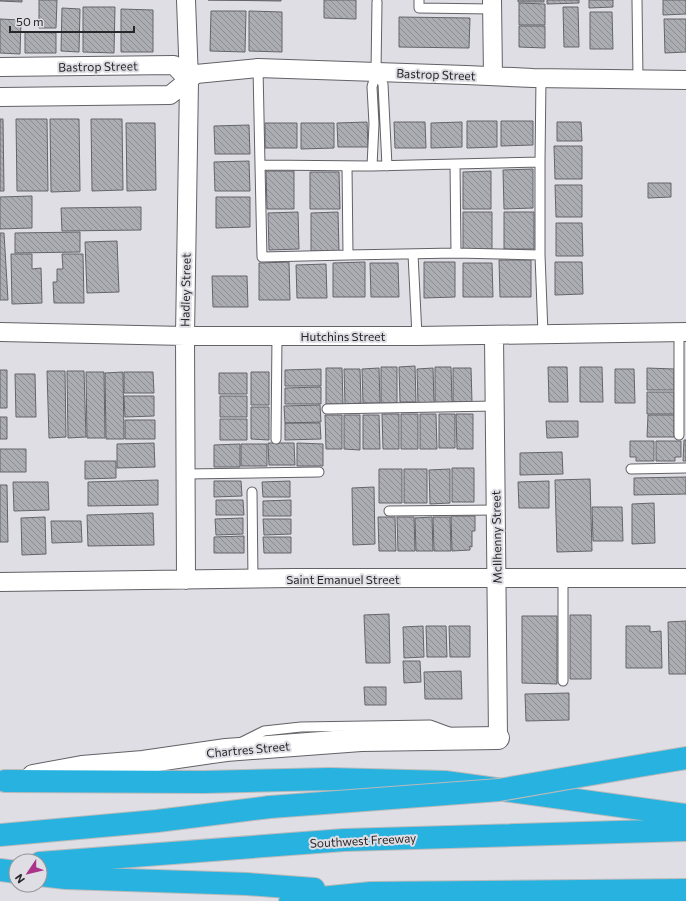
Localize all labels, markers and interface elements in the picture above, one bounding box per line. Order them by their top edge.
scale bar [10,8,134,34]
text: 50 m [16,14,44,28]
street label: Bastrop Street [58,58,138,74]
street label: Bastrop Street [396,66,476,82]
street label: Hadley Street [177,253,193,327]
street label: Hutchins Street [301,329,386,343]
street label: McIlhenny Street [488,490,504,584]
street label: Saint Emanuel Street [286,572,400,586]
street label: Chartres Street [206,738,290,760]
street label: Southwest Freeway [309,830,417,850]
north arrow [8,853,48,893]
text: N [12,872,27,886]

